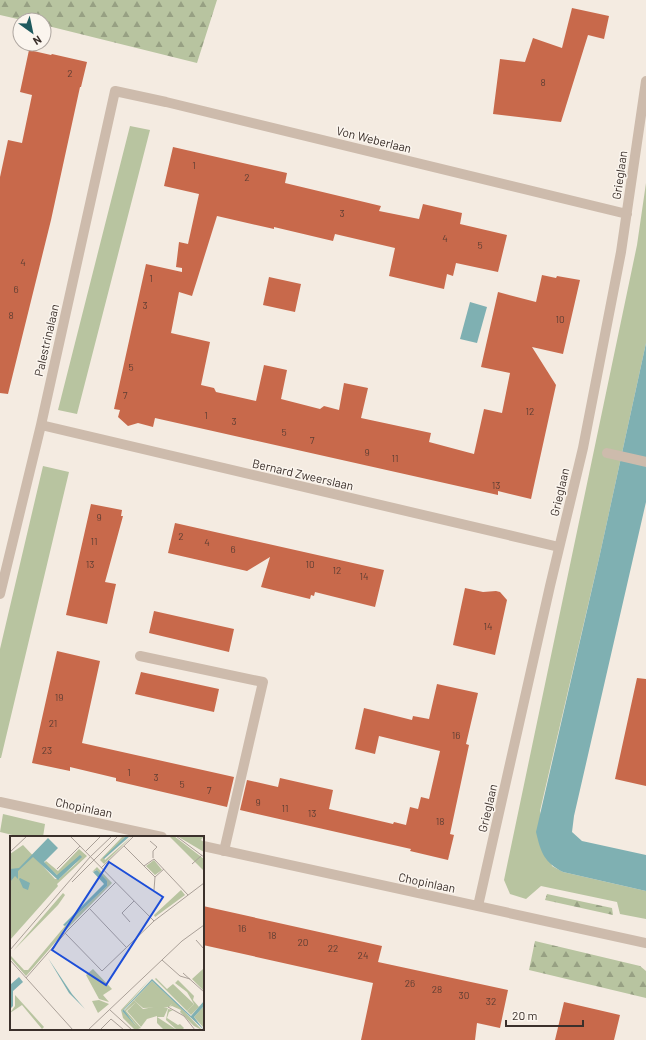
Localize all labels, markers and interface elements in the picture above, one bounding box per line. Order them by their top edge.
north arrow [12,12,52,52]
text: N [31,33,44,48]
house number: 2 [67,67,73,79]
house number: 8 [540,76,546,88]
street label: Von Weberlaan [335,123,413,155]
street label: Grieglaan [609,150,629,200]
house number: 1 [192,159,196,171]
house number: 2 [244,171,250,183]
house number: 3 [339,207,345,219]
house number: 4 [442,232,448,244]
house number: 5 [477,239,483,251]
house number: 4 [20,256,26,268]
house number: 1 [149,272,153,284]
house number: 6 [13,283,19,295]
house number: 3 [142,299,148,311]
street label: Palestrinalaan [31,302,61,378]
house number: 8 [8,309,14,321]
house number: 10 [555,313,565,325]
house number: 5 [128,361,134,373]
house number: 7 [123,389,128,401]
house number: 12 [526,405,534,417]
house number: 1 [204,409,208,421]
house number: 3 [231,415,237,427]
house number: 5 [281,426,287,438]
house number: 7 [310,434,315,446]
house number: 9 [364,446,370,458]
house number: 11 [391,452,399,464]
street label: Bernard Zweerslaan [251,456,355,492]
street label: Grieglaan [547,467,571,517]
house number: 13 [492,479,500,491]
house number: 9 [96,511,102,523]
house number: 2 [178,530,184,542]
house number: 11 [90,535,98,547]
house number: 4 [204,536,210,548]
house number: 6 [230,543,236,555]
house number: 13 [86,558,94,570]
house number: 10 [305,558,315,570]
house number: 12 [333,564,341,576]
house number: 14 [359,570,369,582]
house number: 14 [483,620,493,632]
house number: 19 [55,691,63,703]
house number: 21 [49,717,57,729]
house number: 16 [452,729,460,741]
house number: 23 [42,744,52,756]
house number: 1 [127,766,131,778]
house number: 3 [153,771,159,783]
house number: 5 [179,778,185,790]
street label: Grieglaan [475,783,499,833]
house number: 7 [207,784,212,796]
street label: Chopinlaan [54,794,114,820]
house number: 9 [255,796,261,808]
house number: 11 [281,802,289,814]
house number: 13 [308,807,316,819]
house number: 18 [436,815,444,827]
inset map [10,836,204,1030]
street label: Chopinlaan [397,869,457,895]
house number: 16 [238,922,246,934]
house number: 18 [268,929,276,941]
house number: 20 [297,936,309,948]
house number: 22 [328,942,338,954]
house number: 24 [358,949,368,961]
house number: 26 [405,977,415,989]
house number: 28 [432,983,442,995]
house number: 30 [459,989,469,1001]
house number: 32 [486,995,496,1007]
scale bar [506,1002,583,1028]
text: 20 m [512,1008,538,1022]

